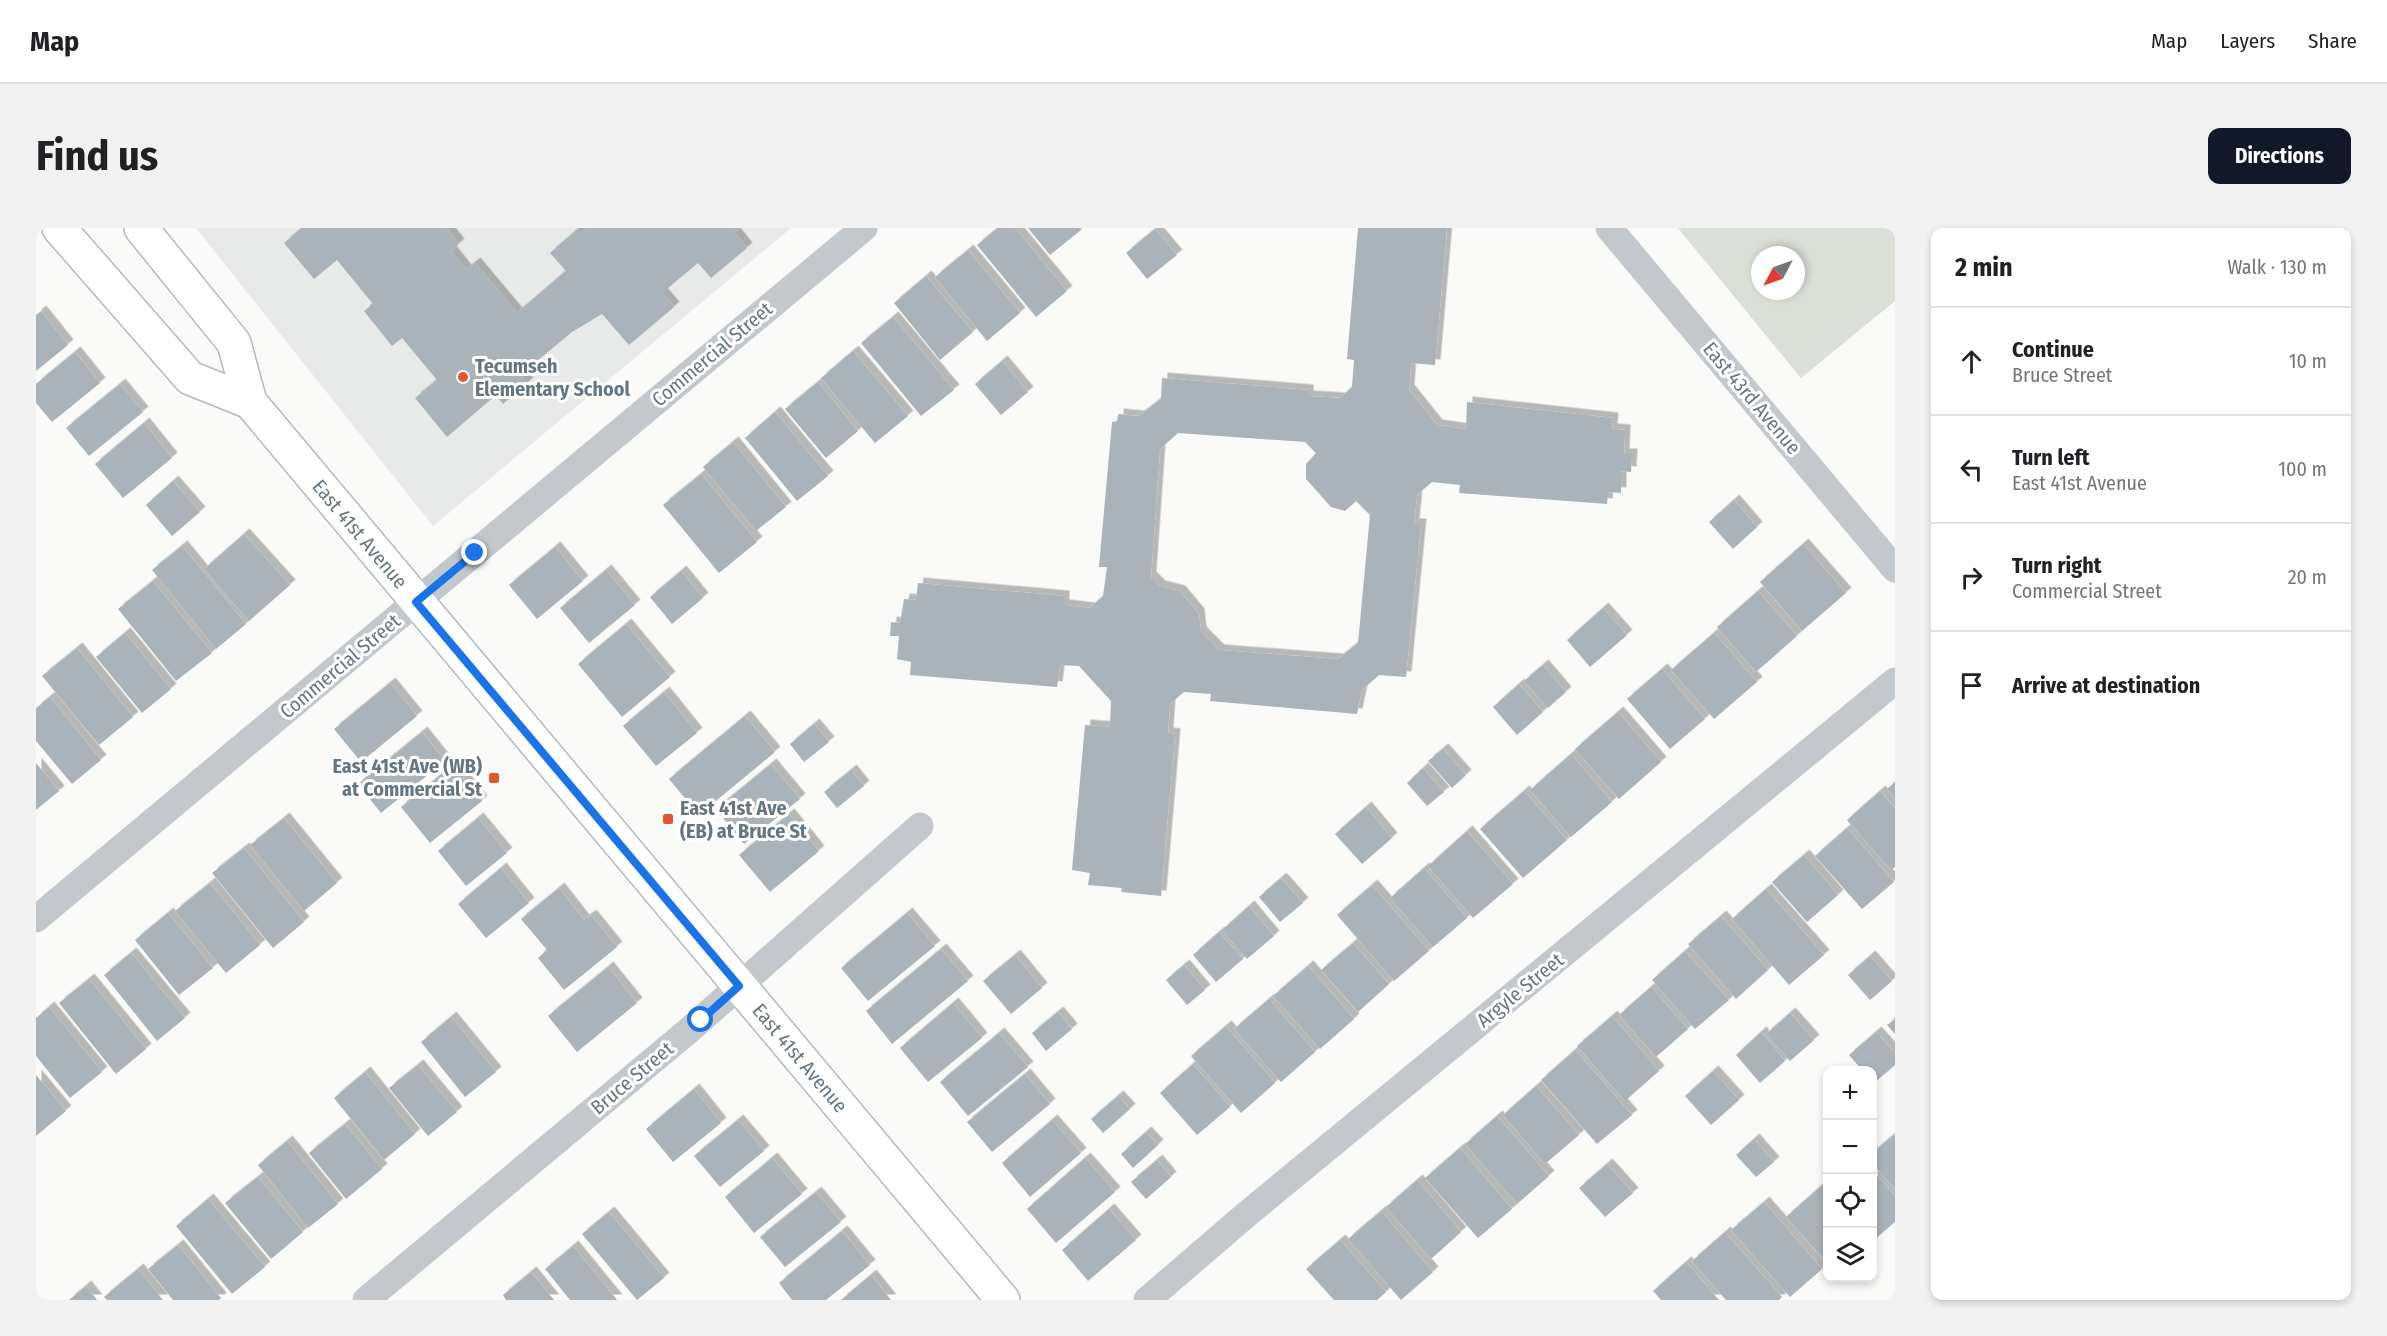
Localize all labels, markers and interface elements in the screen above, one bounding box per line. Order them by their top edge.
text: Map [30,25,79,58]
text: Map [2151,28,2187,54]
text: Layers [2220,28,2275,54]
text: Share [2308,28,2357,54]
button: Directions [2208,128,2351,184]
text: Find us [36,131,158,181]
north arrow [1751,246,1805,300]
text: 2 min [1955,252,2013,283]
text: Walk · 130 m [2227,255,2327,279]
street label: Commercial Street [647,296,777,411]
text: Continue [2012,336,2094,363]
street label: East 43rd Avenue [1698,337,1806,459]
icon: ahead [1955,345,1988,378]
text: 10 m [2289,349,2327,373]
place label: Tecumseh Elementary School [475,354,630,401]
text: Bruce Street [2012,363,2112,387]
marker: Tecumseh Elementary School [456,370,470,384]
text: Turn left [2012,444,2090,471]
icon: left [1955,453,1988,486]
text: 100 m [2278,457,2327,481]
text: East 41st Avenue [2012,471,2147,495]
street label: East 41st Avenue [307,475,413,593]
route end [461,539,487,565]
text: Turn right [2012,552,2101,579]
icon: right [1955,561,1988,594]
text: 20 m [2288,565,2327,589]
text: Commercial Street [2012,579,2162,603]
street label: Commercial Street [275,608,405,723]
icon: arrive [1955,669,1988,702]
text: Arrive at destination [2012,672,2200,699]
place label: East 41st Ave (WB) at Commercial St [333,754,483,801]
marker: East 41st Ave (WB) at Commercial St [487,771,501,785]
place label: East 41st Ave (EB) at Bruce St [680,796,808,843]
marker: East 41st Ave (EB) at Bruce St [661,812,675,826]
street label: Argyle Street [1472,948,1569,1032]
street label: East 41st Avenue [747,999,853,1117]
route start [687,1006,713,1032]
street label: Bruce Street [586,1036,678,1119]
map controls [1823,1066,1877,1282]
button: + [1823,1066,1877,1120]
button: − [1823,1120,1877,1174]
button: locate [1823,1174,1877,1228]
button: layers [1823,1228,1877,1282]

